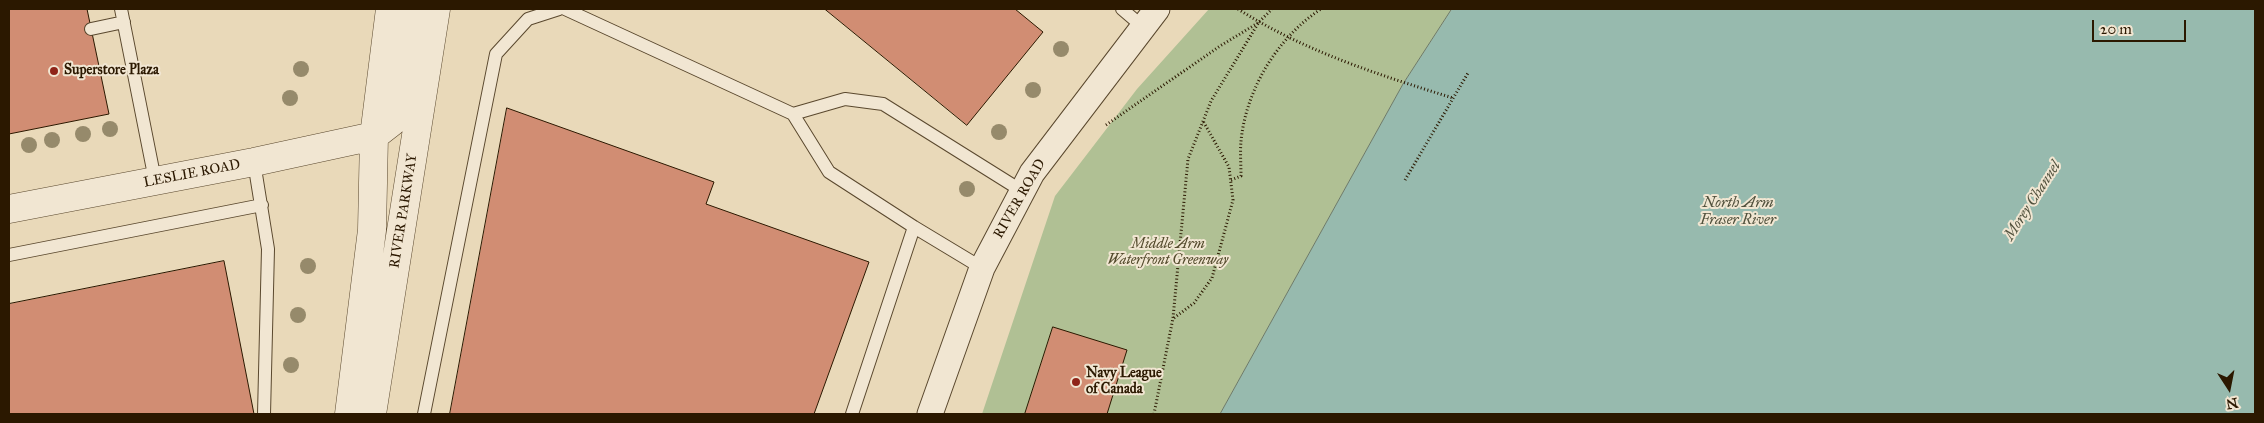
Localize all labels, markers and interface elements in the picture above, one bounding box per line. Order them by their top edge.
scale bar [2094,10,2188,42]
text: 20 m [2100,20,2132,38]
place label: Superstore Plaza [64,63,159,79]
marker: Superstore Plaza [48,65,60,77]
street label: RIVER PARKWAY [387,153,421,269]
street label: LESLIE ROAD [142,156,242,192]
street label: RIVER ROAD [990,156,1050,242]
water label: Morey Channel [2001,158,2065,244]
water label: North Arm Fraser River [1700,194,1776,229]
park label: Middle Arm Waterfront Greenway [1108,237,1228,270]
north arrow [2204,363,2254,413]
place label: Navy League of Canada [1086,366,1162,398]
marker: Navy League of Canada [1070,376,1082,388]
text: N [2225,394,2239,413]

